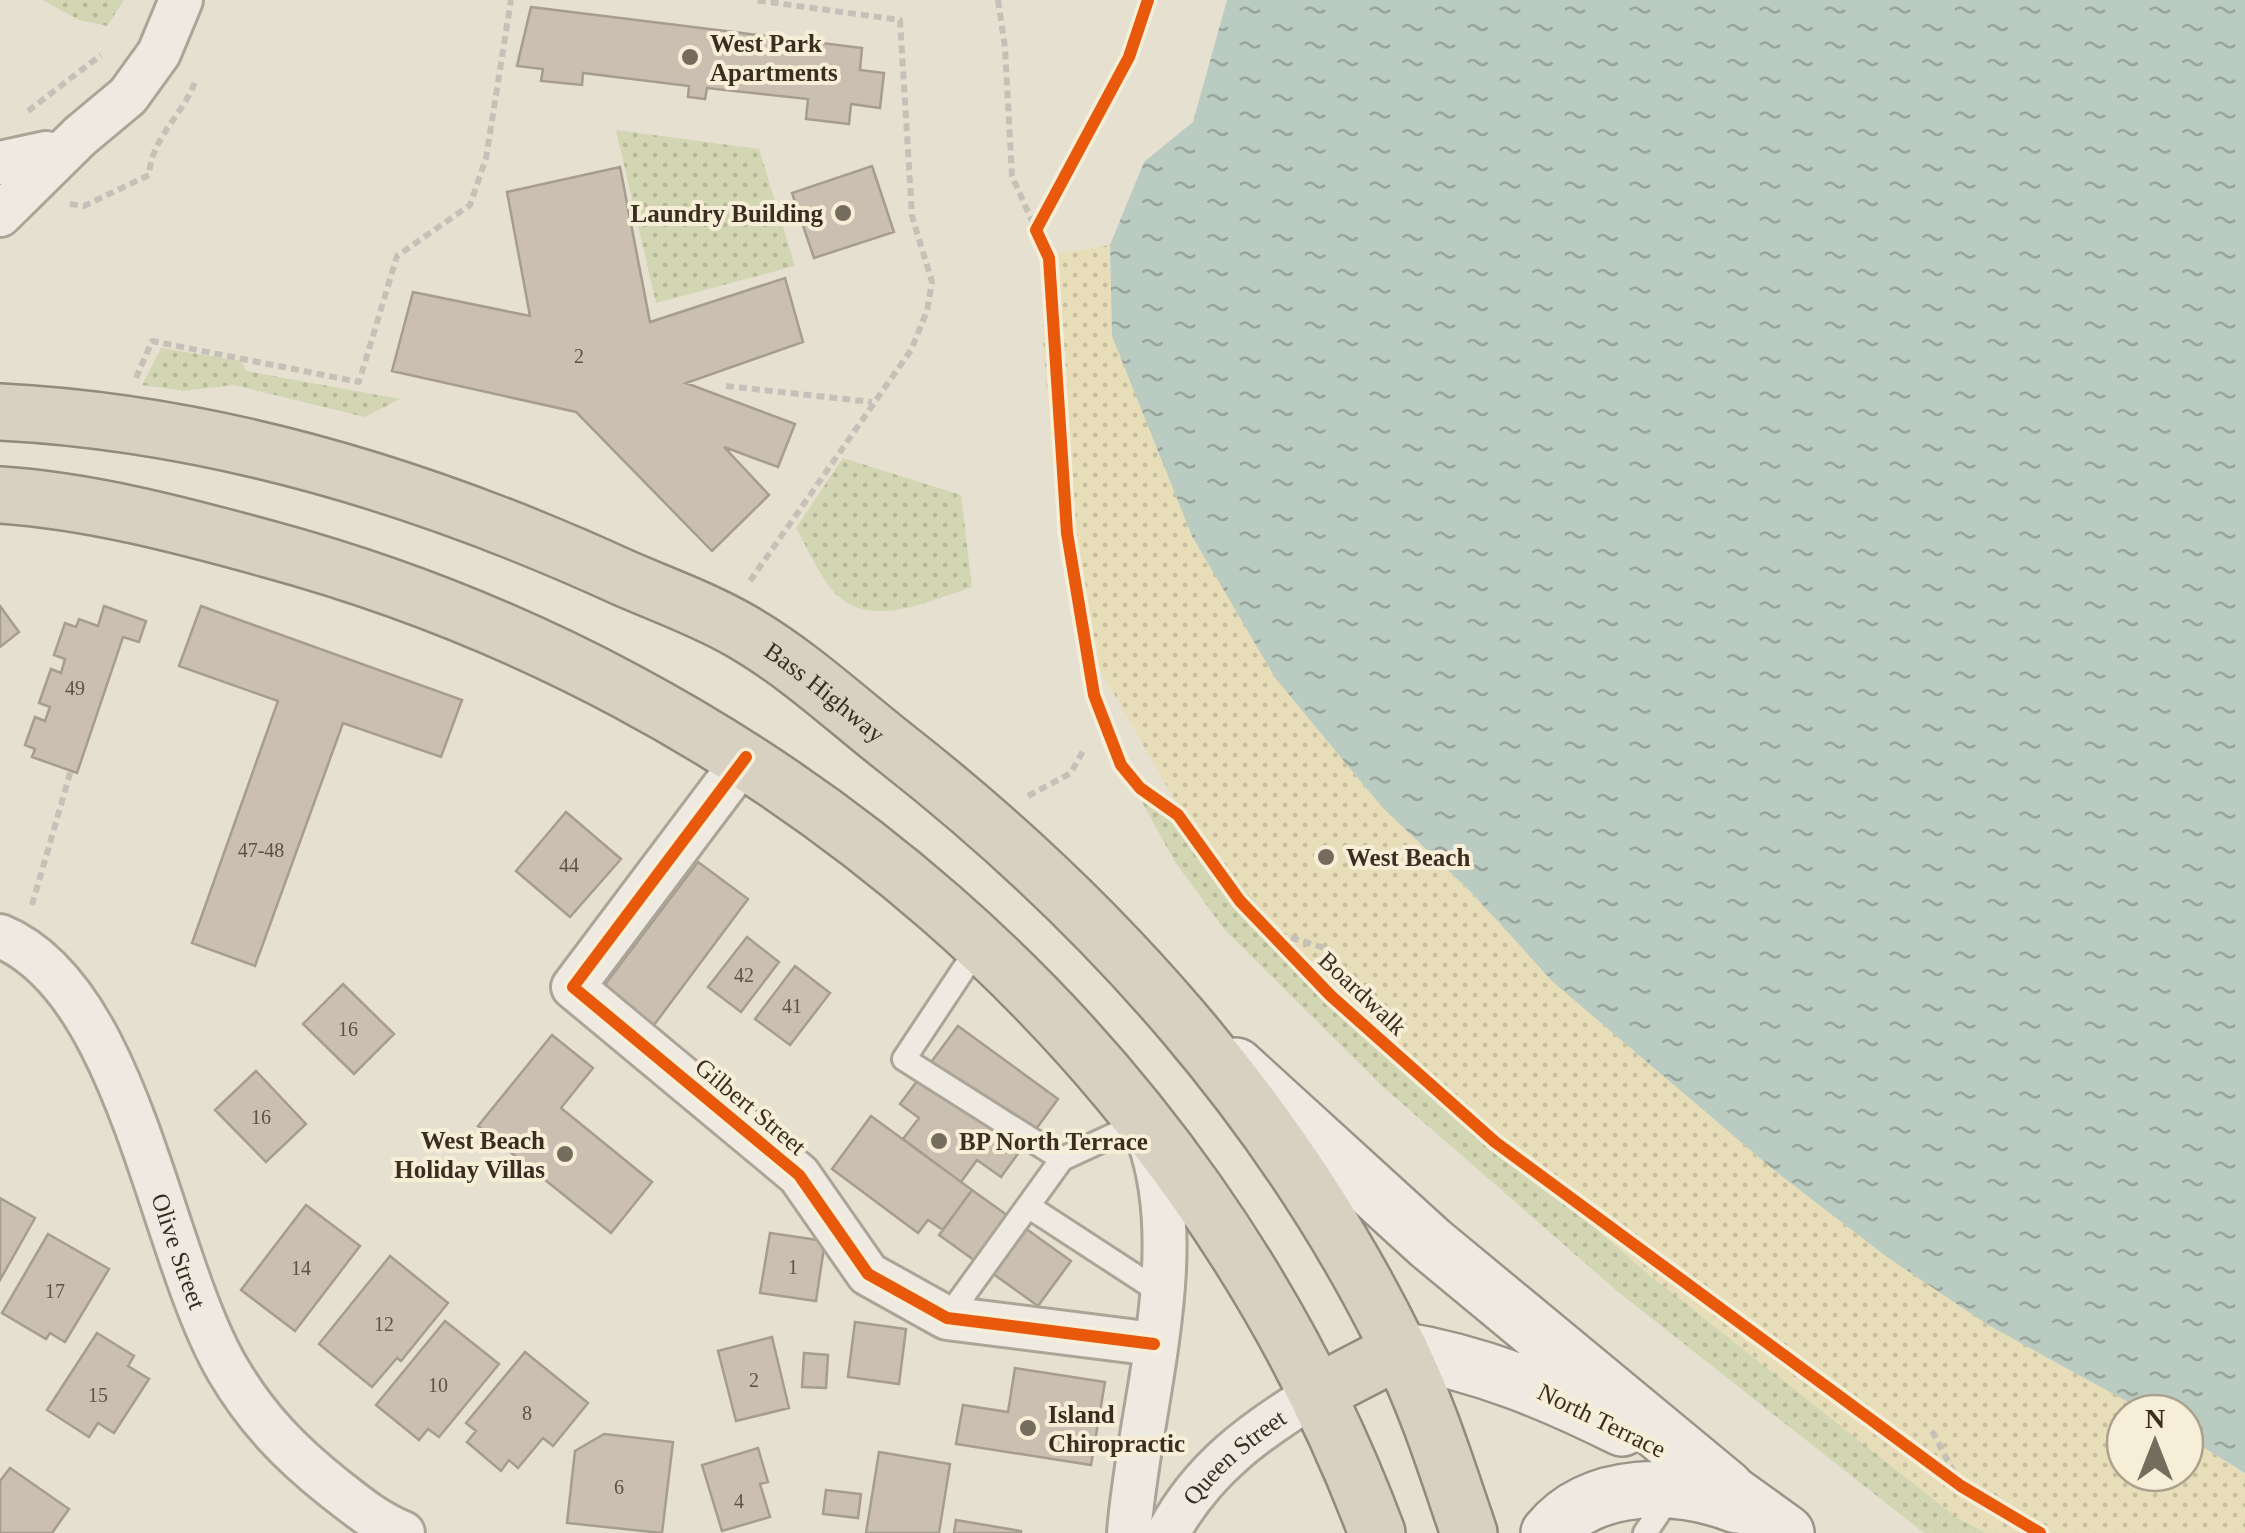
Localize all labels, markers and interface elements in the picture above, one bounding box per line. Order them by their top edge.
place label: West Park Apartments [710,30,838,86]
marker: West Park Apartments [679,46,701,68]
place label: Laundry Building [631,200,823,227]
marker: Laundry Building [832,202,854,224]
house number: 2 [574,345,584,367]
street label: Bass Highway [760,637,890,748]
house number: 49 [65,677,85,699]
house number: 47-48 [238,839,284,861]
place label: West Beach [1346,844,1470,871]
marker: West Beach [1315,846,1337,868]
house number: 44 [559,854,579,876]
street label: Boardwalk [1313,946,1412,1041]
house number: 42 [734,964,754,986]
house number: 41 [782,995,802,1017]
house number: 16 [338,1018,358,1040]
street label: Gilbert Street [690,1053,811,1160]
house number: 16 [251,1106,271,1128]
place label: West Beach Holiday Villas [394,1127,545,1183]
place label: BP North Terrace [959,1128,1148,1155]
marker: BP North Terrace [928,1130,950,1152]
marker: West Beach Holiday Villas [554,1143,576,1165]
street label: Olive Street [146,1190,211,1313]
house number: 1 [788,1256,798,1278]
house number: 14 [291,1257,311,1279]
house number: 17 [45,1280,65,1302]
house number: 12 [374,1313,394,1335]
house number: 2 [749,1369,759,1391]
house number: 10 [428,1374,448,1396]
street label: North Terrace [1534,1378,1670,1463]
house number: 15 [88,1384,108,1406]
north arrow [2105,1393,2205,1493]
place label: Island Chiropractic [1048,1401,1185,1457]
house number: 8 [522,1402,532,1424]
text: N [2145,1403,2165,1434]
street label: Queen Street [1177,1404,1291,1510]
marker: Island Chiropractic [1017,1417,1039,1439]
house number: 6 [614,1476,624,1498]
house number: 4 [734,1490,744,1512]

